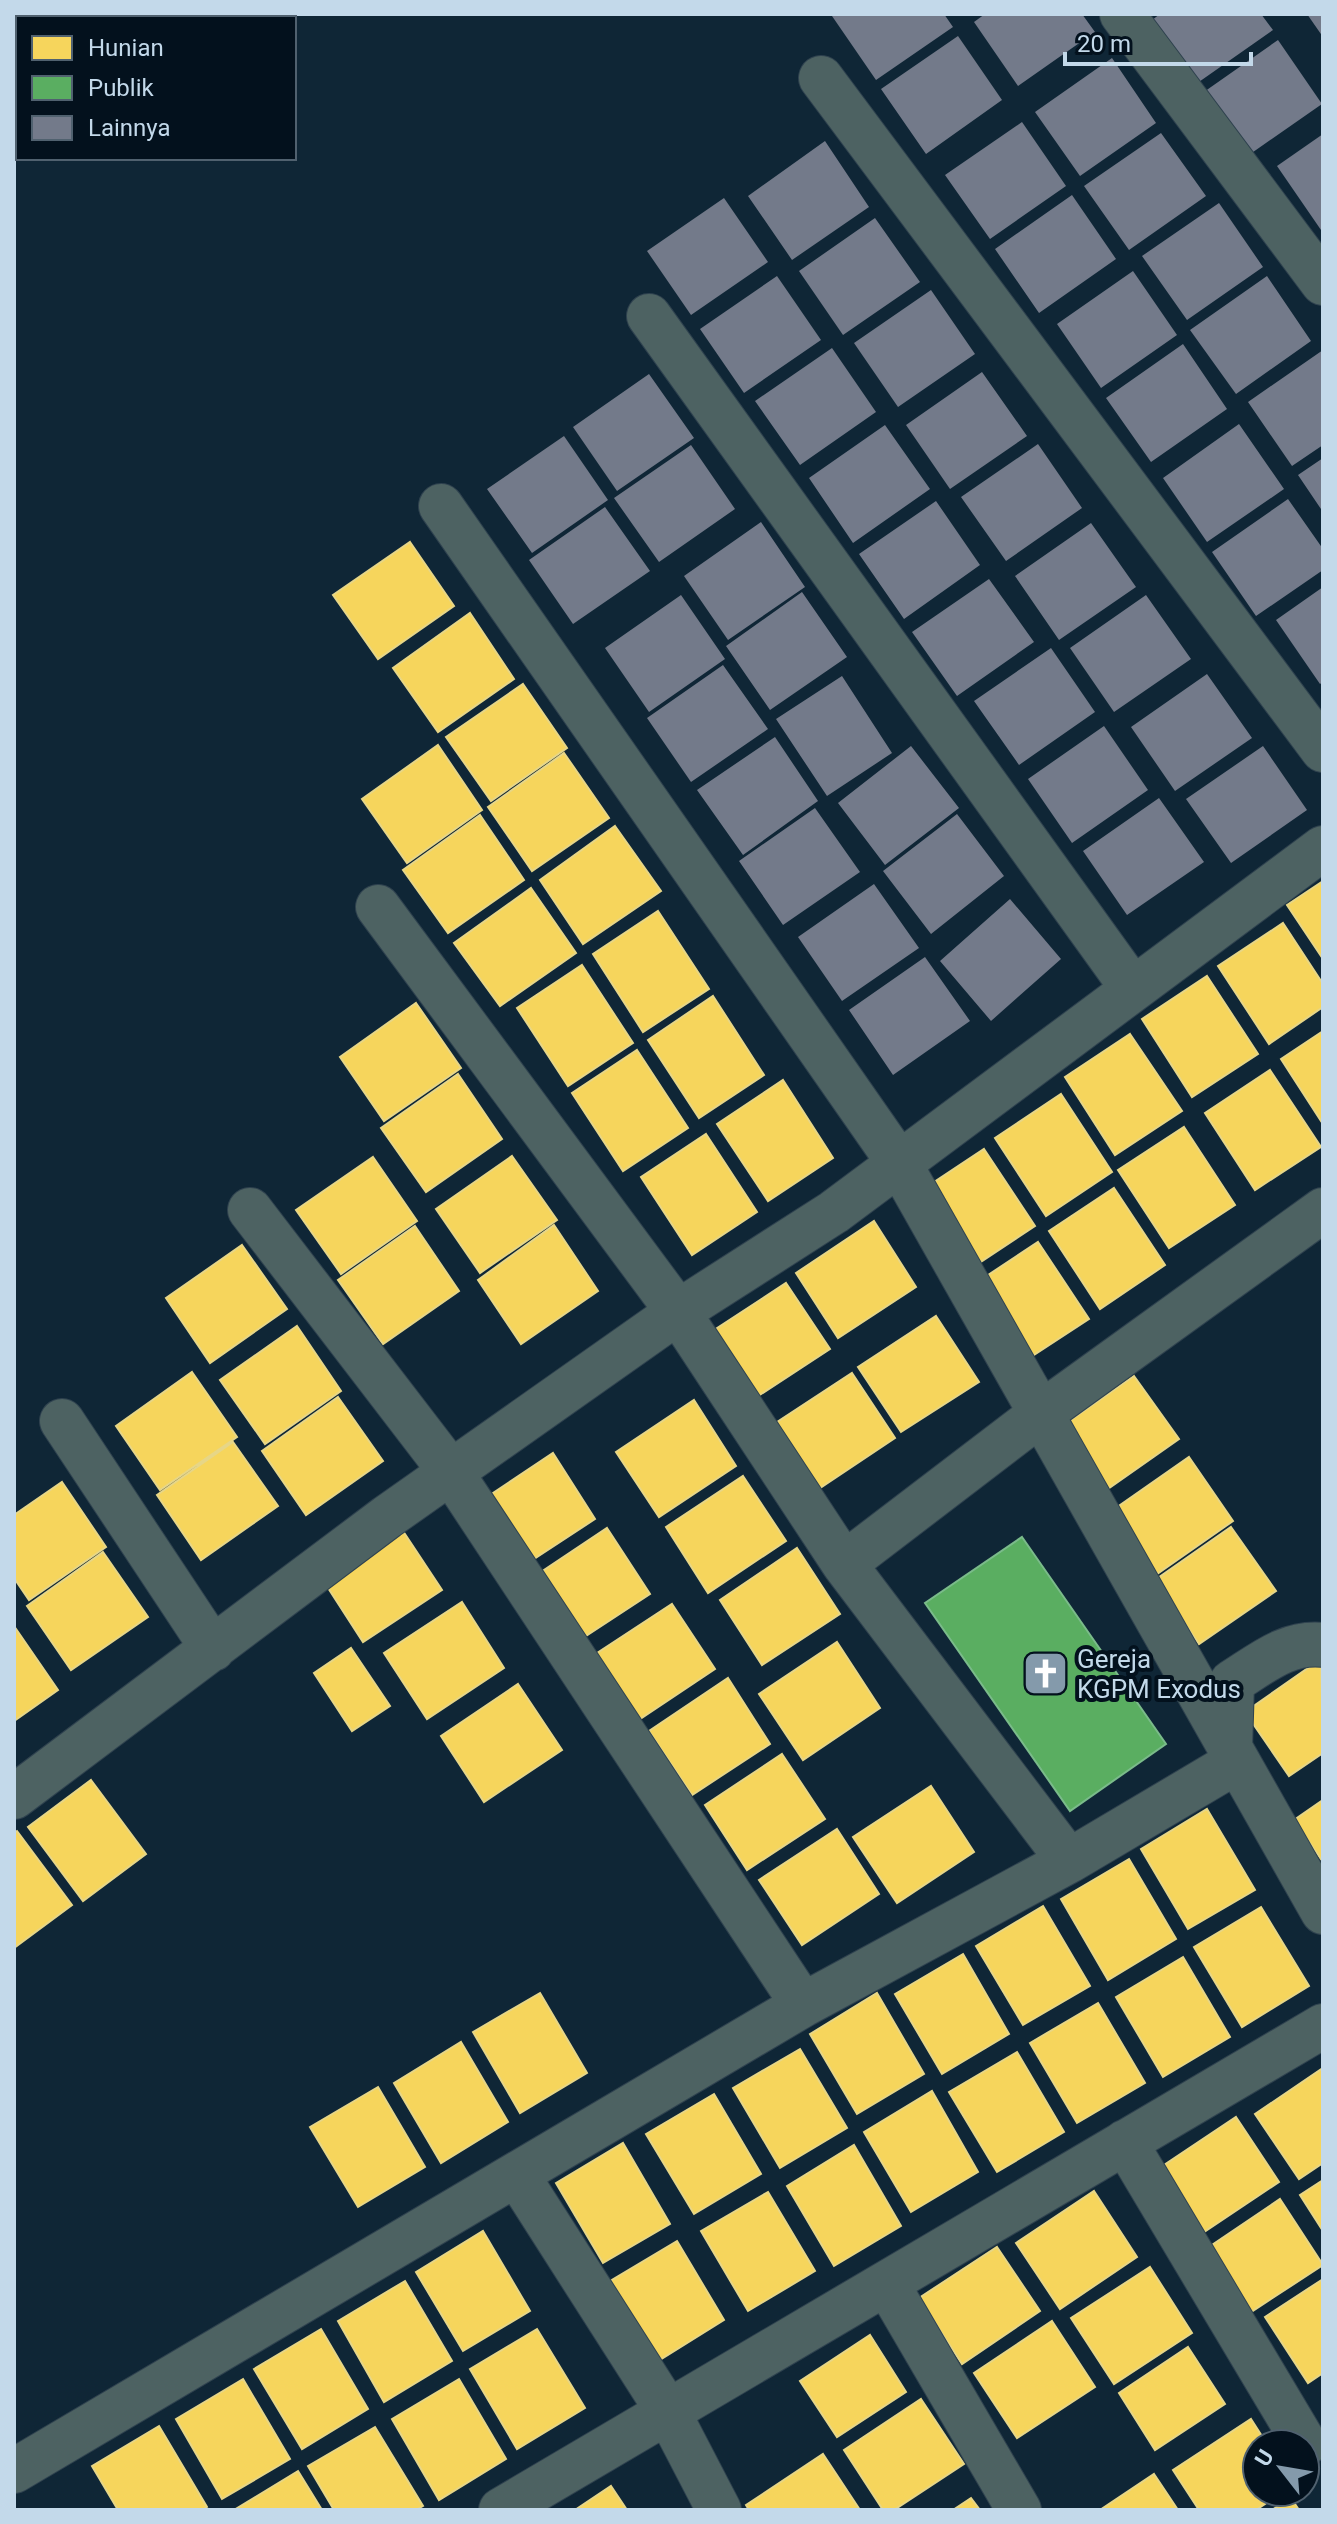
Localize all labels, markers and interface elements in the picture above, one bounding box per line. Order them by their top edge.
legend [16,16,296,160]
scale bar [1065,16,1251,66]
text: 20 m [1077,30,1131,58]
text: Hunian [88,34,164,62]
text: Publik [88,74,155,102]
text: Lainnya [88,114,171,142]
place label: Gereja KGPM Exodus [1077,1644,1241,1704]
church icon: Gereja KGPM Exodus [1022,1650,1070,1698]
north arrow [1241,2428,1321,2508]
text: U [1250,2445,1279,2471]

